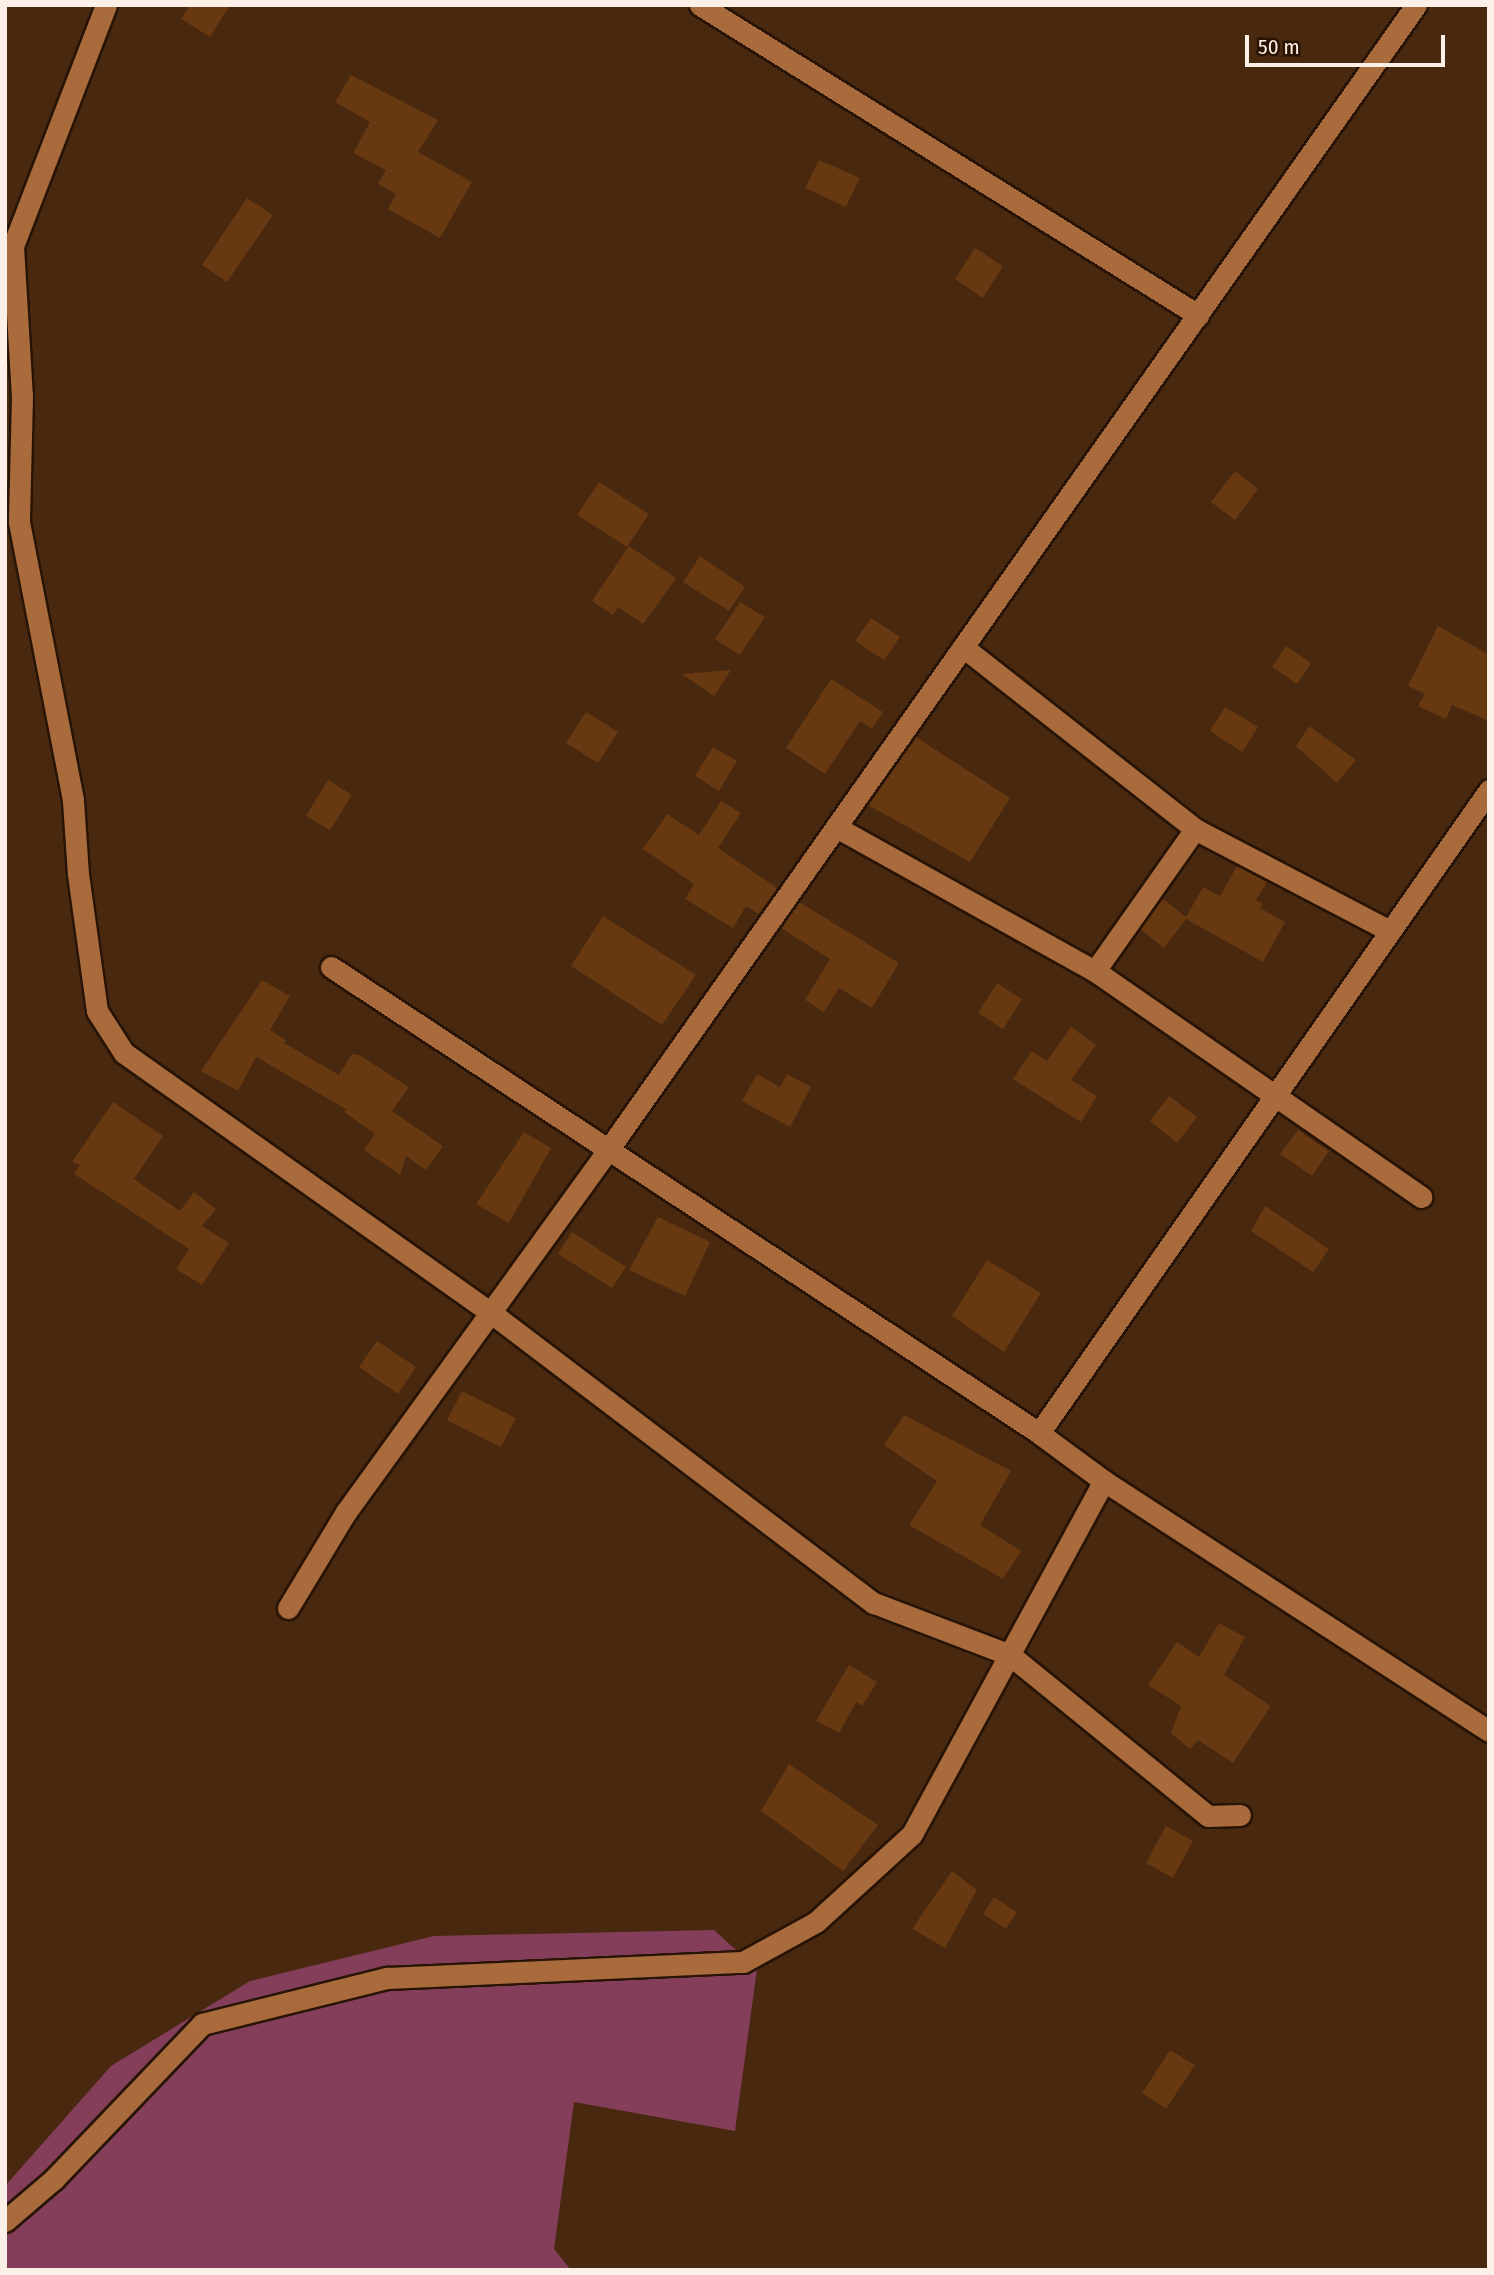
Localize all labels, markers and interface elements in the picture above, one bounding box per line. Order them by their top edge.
scale bar [1249,21,1448,65]
text: 50 m [1258,34,1300,60]

